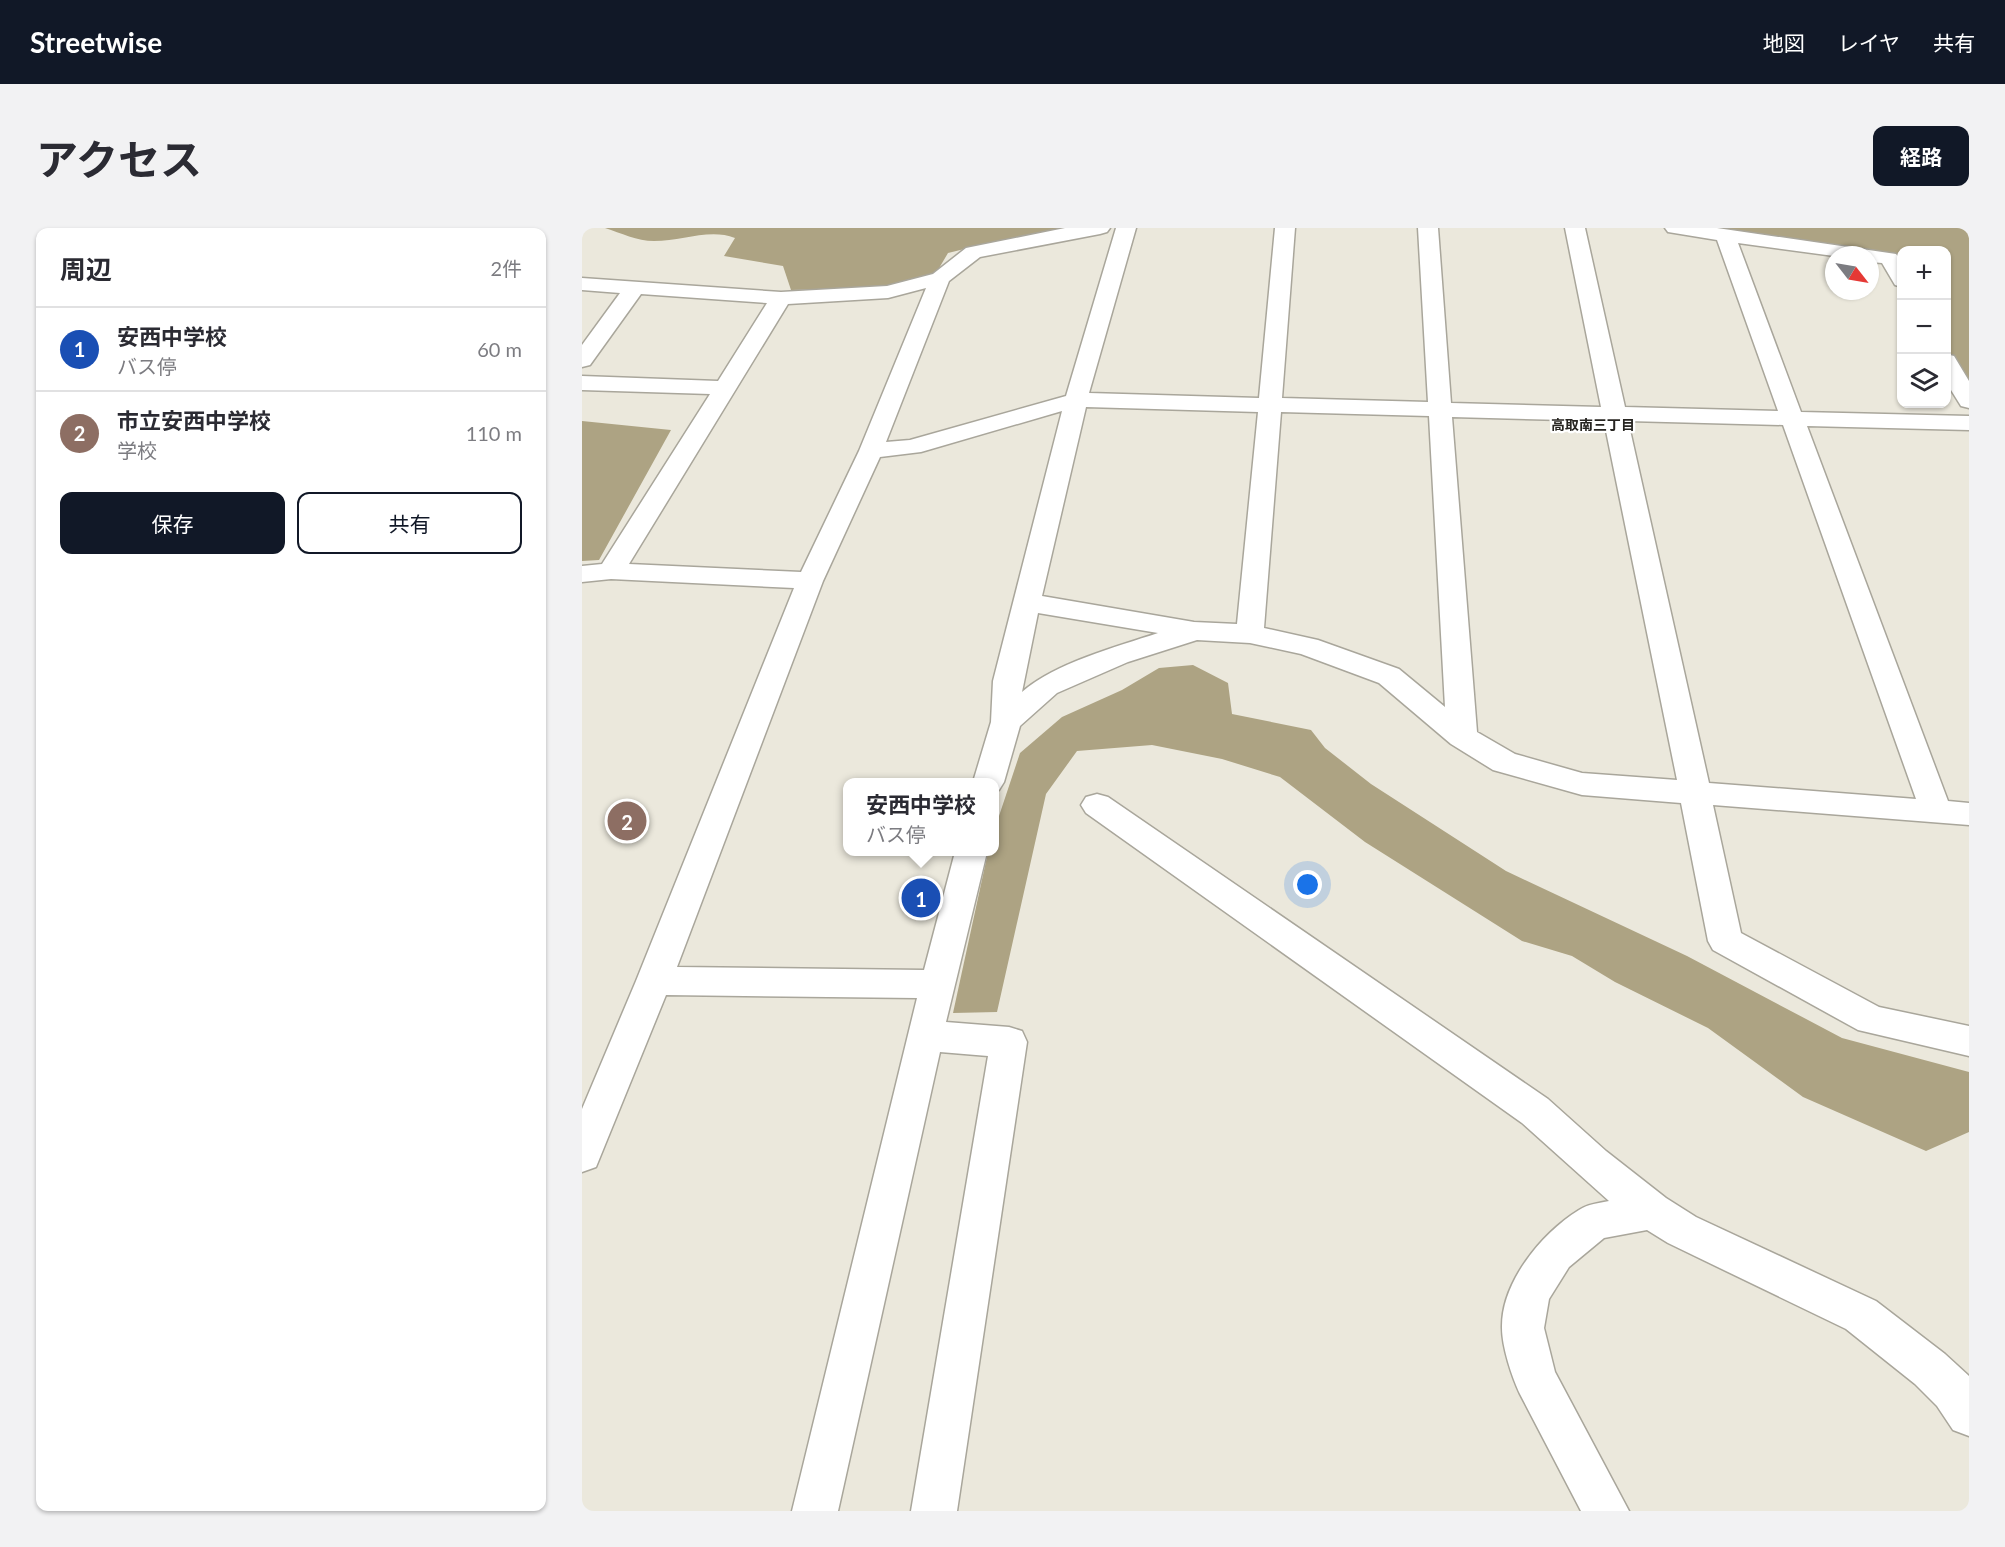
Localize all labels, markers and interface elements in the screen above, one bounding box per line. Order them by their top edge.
text: Streetwise [30,25,162,59]
text: 地図 [1763,30,1805,55]
text: レイヤ [1838,30,1900,55]
text: 共有 [1933,30,1975,55]
button: 経路 [1873,126,1969,186]
text: アクセス [36,134,202,184]
north arrow [1825,246,1879,300]
map controls [1897,246,1951,408]
button: + [1897,246,1951,300]
text: 周辺 [60,253,112,285]
text: 2件 [490,256,522,280]
button: − [1897,300,1951,354]
text: 安西中学校 [117,323,227,350]
text: 1 [74,337,85,361]
text: 60 m [477,337,522,361]
text: バス停 [117,354,177,378]
button: layers [1897,354,1951,408]
text: 市立安西中学校 [117,407,271,434]
district label: 高取南三丁目 [1551,416,1635,433]
text: 2 [74,421,85,445]
text: 110 m [466,421,522,445]
text: 学校 [117,438,157,462]
button: 保存 [60,492,285,554]
button: 共有 [297,492,522,554]
popup [843,778,999,856]
text: 安西中学校 [866,791,976,818]
pin: 2 [608,798,646,844]
text: バス停 [866,822,926,846]
your location [1293,870,1322,899]
pin: 1 [902,876,940,920]

